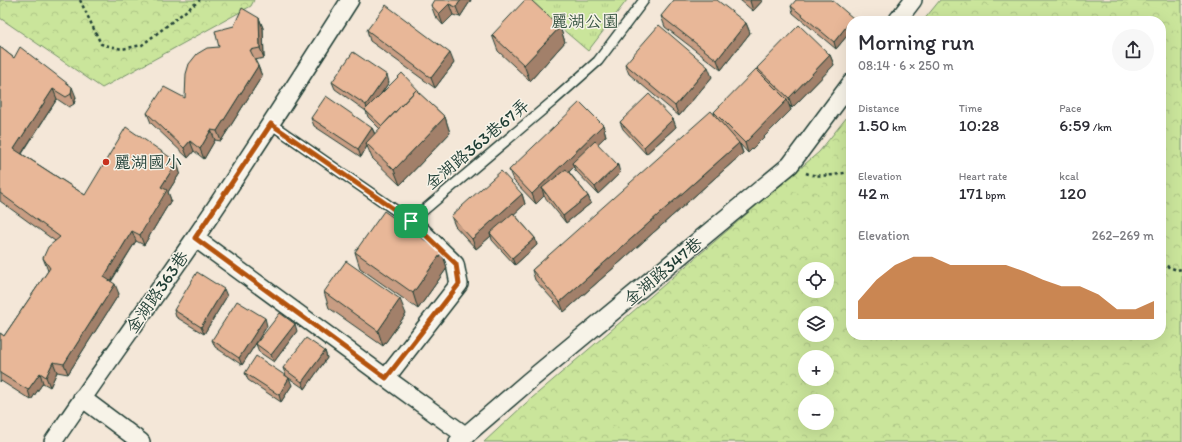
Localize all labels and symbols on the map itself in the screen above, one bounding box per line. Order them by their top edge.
park label: 麗湖公園 [551,11,619,31]
street label: 金湖路363巷67弄 [421,95,533,193]
place label: 麗湖國小 [114,152,182,172]
marker: 麗湖國小 [101,157,111,167]
pin [394,204,428,238]
street label: 金湖路347巷 [620,232,707,309]
street label: 金湖路363巷 [121,246,193,337]

